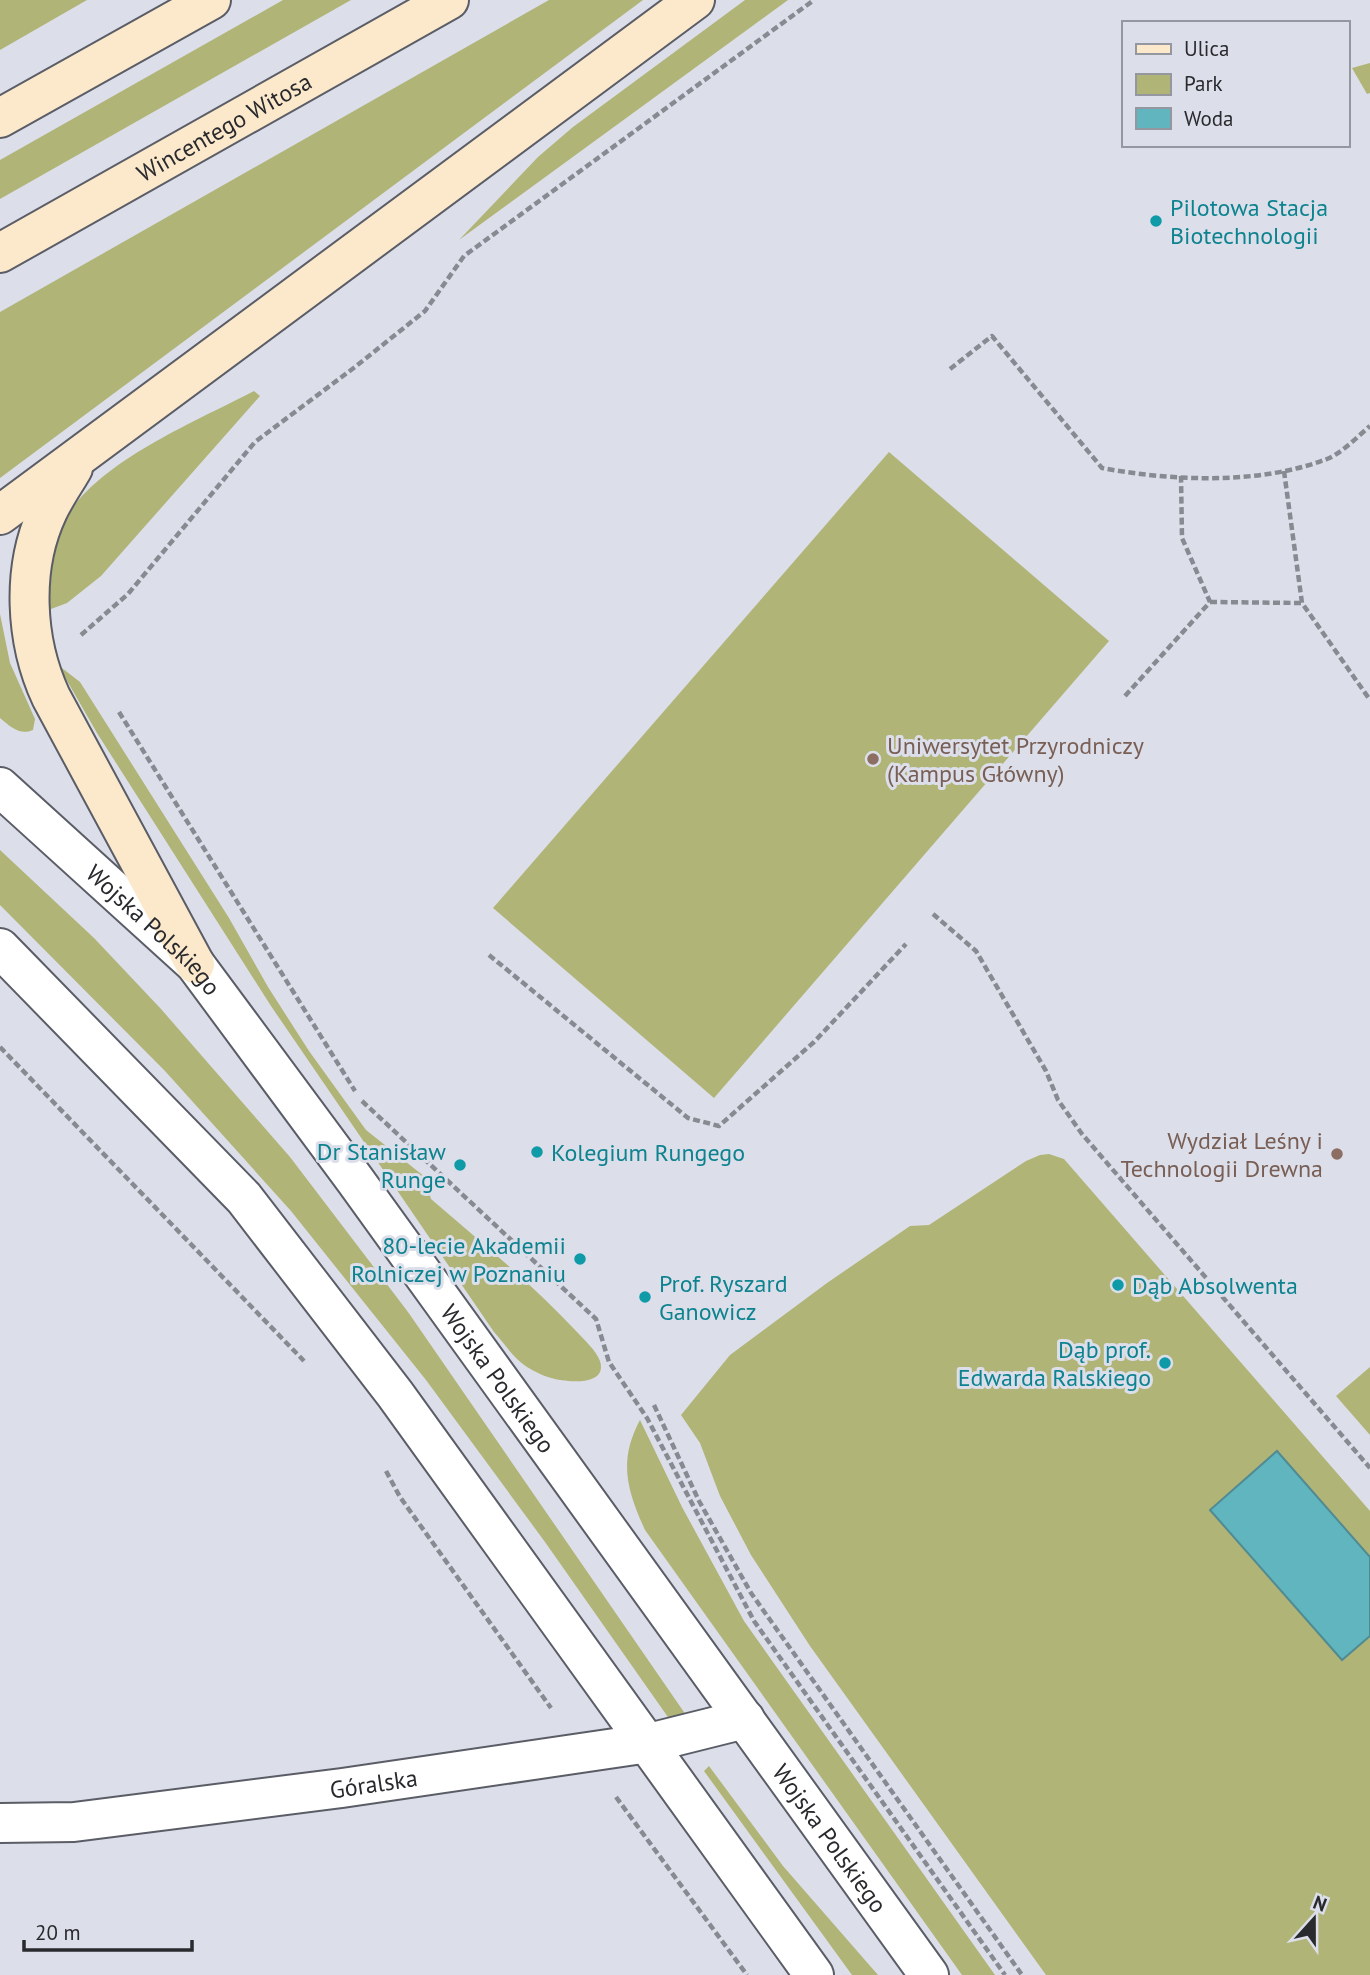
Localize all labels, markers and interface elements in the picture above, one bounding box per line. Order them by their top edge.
legend [1122,21,1349,147]
text: Ulica [1184,35,1229,62]
street label: Wincentego Witosa [131,65,317,188]
text: Park [1184,70,1223,97]
text: Woda [1184,105,1233,132]
place label: Pilotowa Stacja Biotechnologii [1170,192,1328,251]
marker: Pilotowa Stacja Biotechnologii [1148,213,1164,229]
place label: Uniwersytet Przyrodniczy (Kampus Główny) [887,730,1144,789]
marker: Uniwersytet Przyrodniczy (Kampus Główny) [865,751,881,767]
street label: Wojska Polskiego [80,857,228,1001]
place label: Wydział Leśny i Technologii Drewna [1120,1125,1323,1184]
place label: Dr Stanisław Runge [317,1136,446,1195]
place label: Kolegium Rungego [551,1137,745,1168]
marker: Kolegium Rungego [529,1144,545,1160]
marker: Wydział Leśny i Technologii Drewna [1329,1146,1345,1162]
marker: Dr Stanisław Runge [452,1157,468,1173]
place label: 80-lecie Akademii Rolniczej w Poznaniu [351,1230,566,1289]
marker: 80-lecie Akademii Rolniczej w Poznaniu [572,1251,588,1267]
place label: Prof. Ryszard Ganowicz [659,1268,788,1327]
place label: Dąb Absolwenta [1132,1270,1298,1301]
marker: Dąb Absolwenta [1110,1277,1126,1293]
marker: Prof. Ryszard Ganowicz [637,1289,653,1305]
street label: Wojska Polskiego [434,1298,562,1459]
place label: Dąb prof. Edwarda Ralskiego [958,1334,1151,1393]
marker: Dąb prof. Edwarda Ralskiego [1157,1355,1173,1371]
street label: Wojska Polskiego [766,1758,894,1919]
street label: Góralska [328,1762,419,1805]
north arrow [1279,1884,1349,1954]
text: N [1310,1890,1330,1917]
scale bar [24,1909,192,1953]
text: 20 m [35,1919,81,1946]

